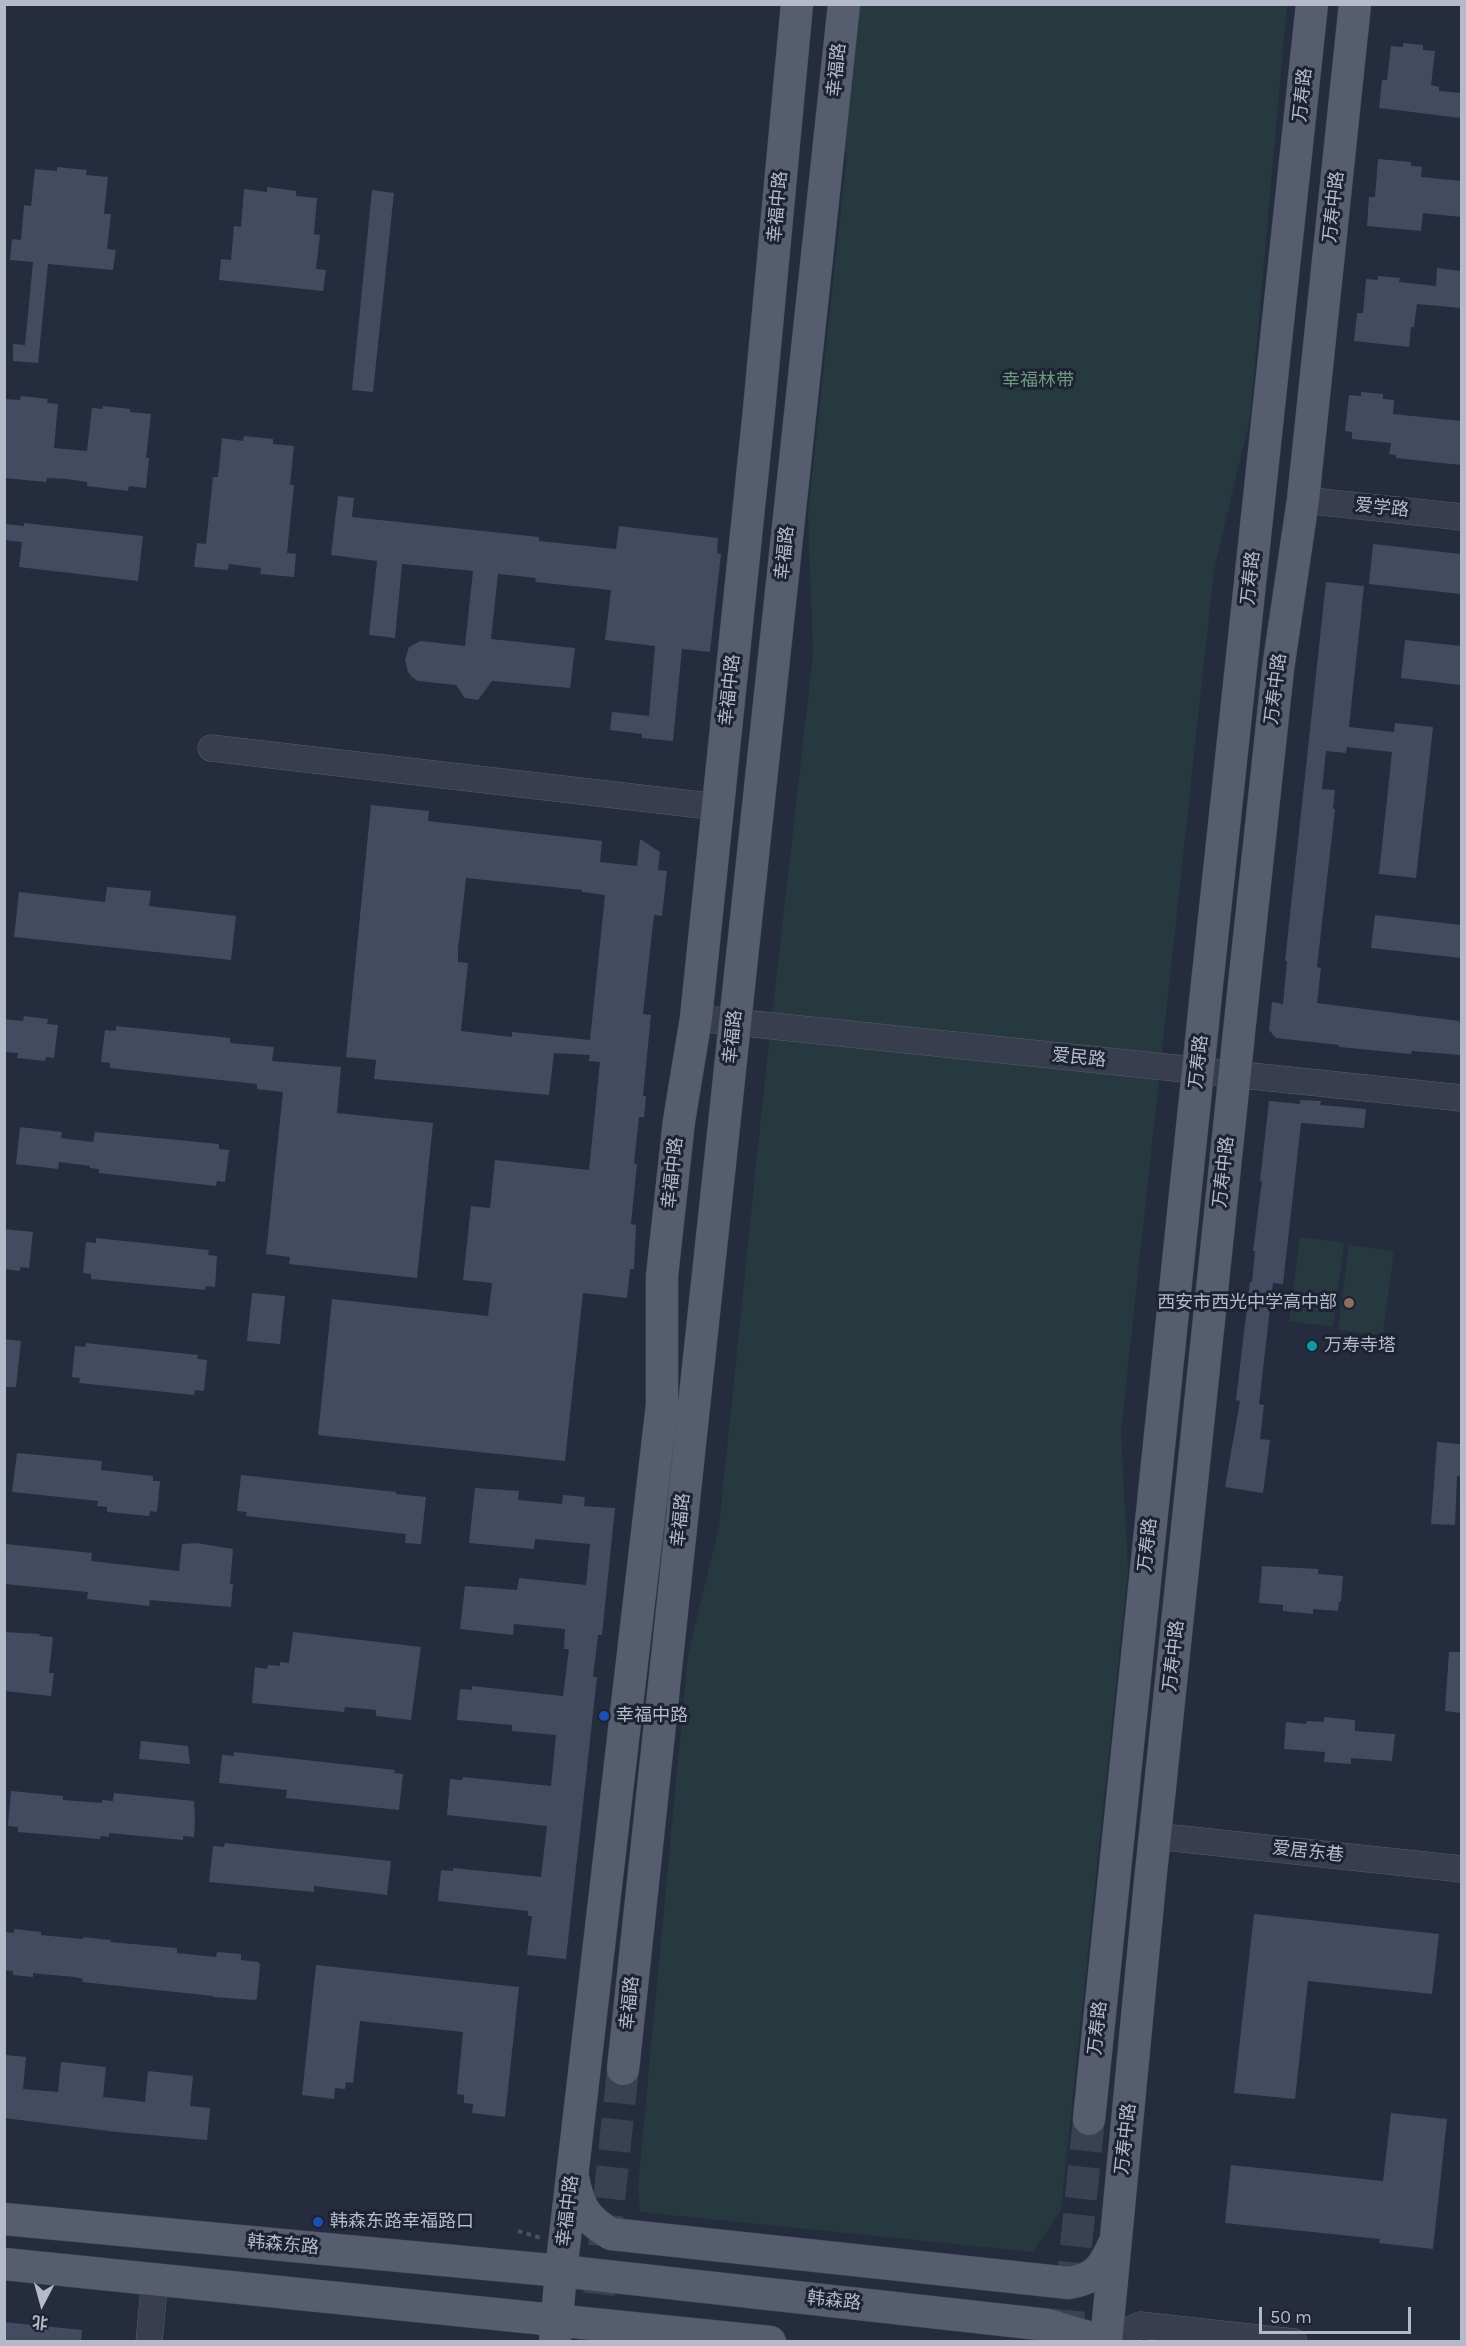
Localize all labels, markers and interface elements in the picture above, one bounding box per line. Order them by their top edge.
street label: 幸福路 [823,42,851,98]
street label: 万寿路 [1289,67,1317,123]
street label: 幸福中路 [764,170,792,244]
street label: 万寿中路 [1319,170,1349,244]
park label: 幸福林带 [1002,370,1074,392]
street label: 爱学路 [1354,494,1410,522]
street label: 幸福路 [771,525,799,581]
street label: 万寿路 [1237,550,1265,606]
street label: 万寿中路 [1261,652,1291,726]
street label: 幸福中路 [715,653,745,727]
street label: 幸福路 [719,1009,747,1065]
street label: 万寿路 [1185,1034,1213,1090]
street label: 爱民路 [1051,1044,1107,1072]
street label: 万寿中路 [1209,1135,1239,1209]
street label: 幸福中路 [658,1136,688,1210]
place label: 西安市西光中学高中部 [1157,1292,1337,1314]
marker: 西安市西光中学高中部 [1342,1296,1356,1310]
place label: 万寿寺塔 [1324,1335,1396,1357]
marker: 万寿寺塔 [1305,1339,1319,1353]
street label: 幸福路 [667,1492,695,1548]
street label: 万寿路 [1134,1517,1162,1573]
street label: 万寿中路 [1159,1619,1189,1693]
place label: 幸福中路 [616,1705,688,1727]
marker: 幸福中路 [597,1709,611,1723]
street label: 爱居东巷 [1271,1837,1345,1867]
street label: 幸福路 [616,1975,644,2031]
street label: 万寿路 [1084,2000,1112,2056]
street label: 万寿中路 [1111,2102,1141,2176]
street label: 幸福中路 [553,2174,583,2248]
place label: 韩森东路幸福路口 [330,2211,474,2233]
marker: 韩森东路幸福路口 [311,2215,325,2229]
street label: 韩森东路 [246,2231,320,2259]
north arrow [12,2274,72,2334]
street label: 韩森路 [806,2287,862,2315]
scale bar [1262,2295,1414,2333]
text: 50 m [1270,2306,1312,2328]
text: 北 [31,2312,49,2333]

